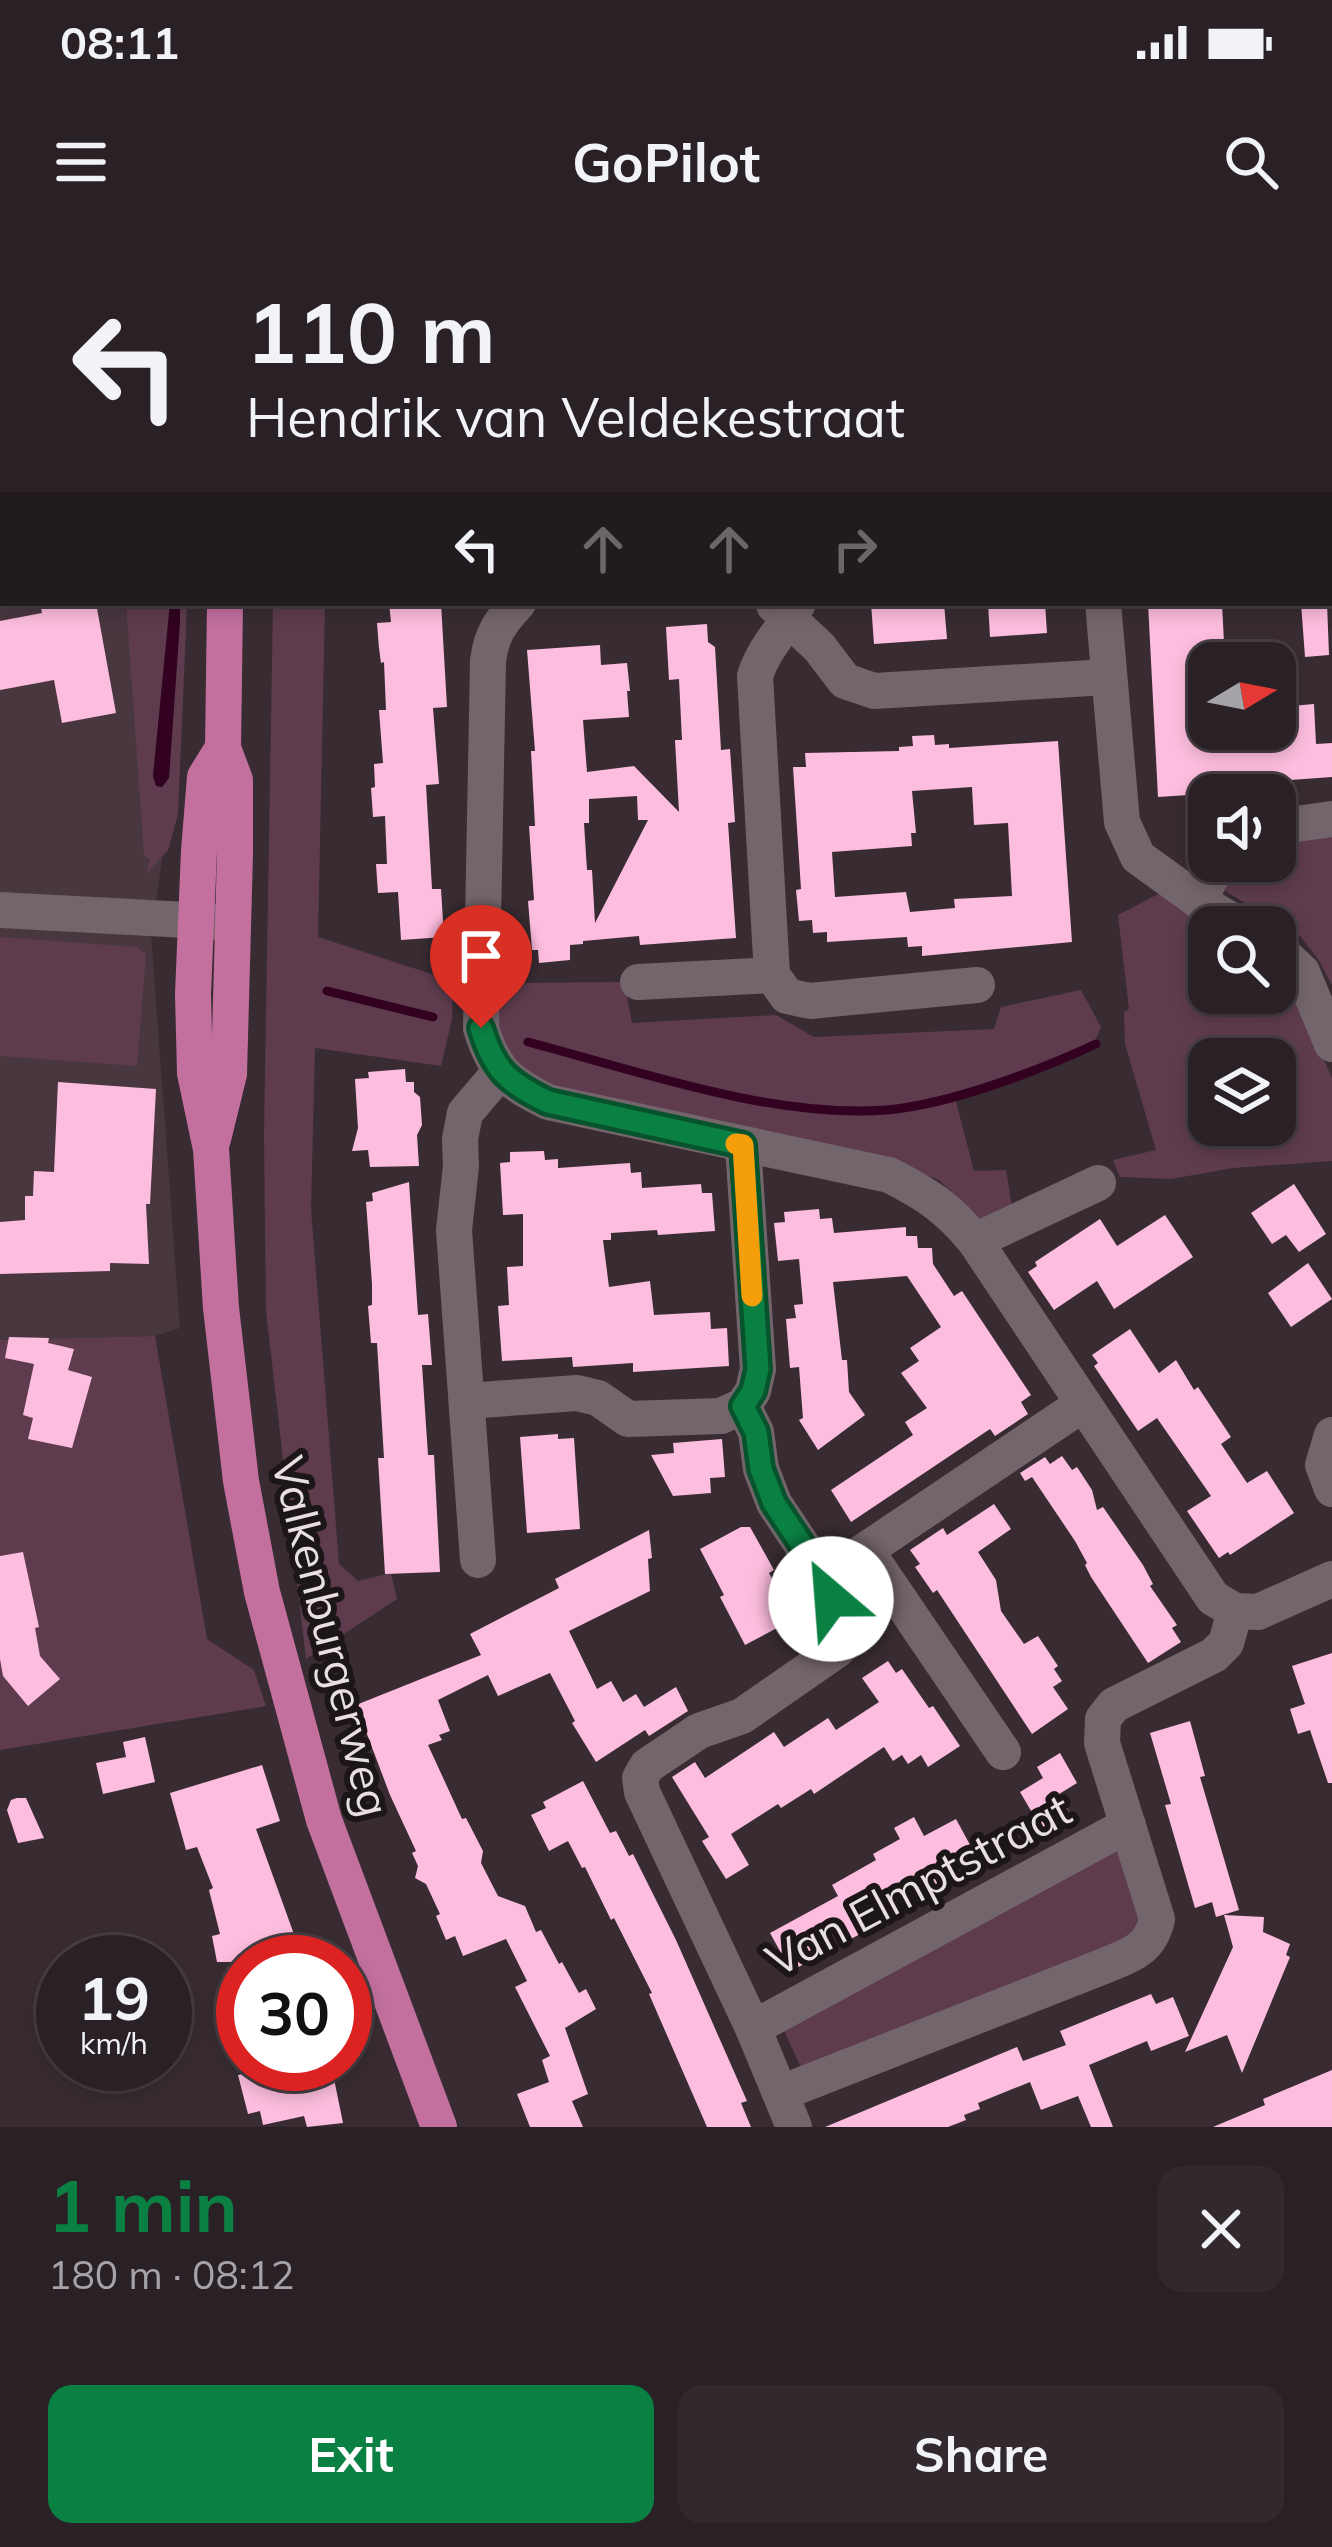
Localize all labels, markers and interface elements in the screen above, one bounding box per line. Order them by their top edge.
text: 08:11 [60,14,179,70]
text: GoPilot [572,128,760,196]
icon: menu [48,129,114,195]
icon: search [1218,129,1284,195]
text: 110 m [246,279,496,384]
icon: left [48,288,204,444]
text: Hendrik van Veldekestraat [246,383,905,451]
icon: left [444,516,510,582]
icon: ahead [570,516,636,582]
icon: ahead [696,516,762,582]
icon: right [822,516,888,582]
north arrow [1188,642,1296,750]
map controls [1188,642,1296,1146]
button: sound [1188,774,1296,882]
pin [430,905,532,1028]
button: search [1188,906,1296,1014]
icon: arrive [448,923,514,989]
button: layers [1188,1038,1296,1146]
street label: Valkenburgerweg [260,1450,404,1822]
position arrow [768,1536,894,1662]
street label: Van Elmptstraat [756,1780,1080,1988]
speed limit sign: 30 [216,1935,372,2091]
text: 19 [78,1960,150,2035]
text: km/h [80,2024,148,2062]
text: 1 min [48,2160,238,2250]
button: close [1158,2166,1284,2292]
text: 180 m · 08:12 [48,2250,294,2299]
button: Exit [48,2385,654,2523]
button: Share [678,2385,1284,2523]

